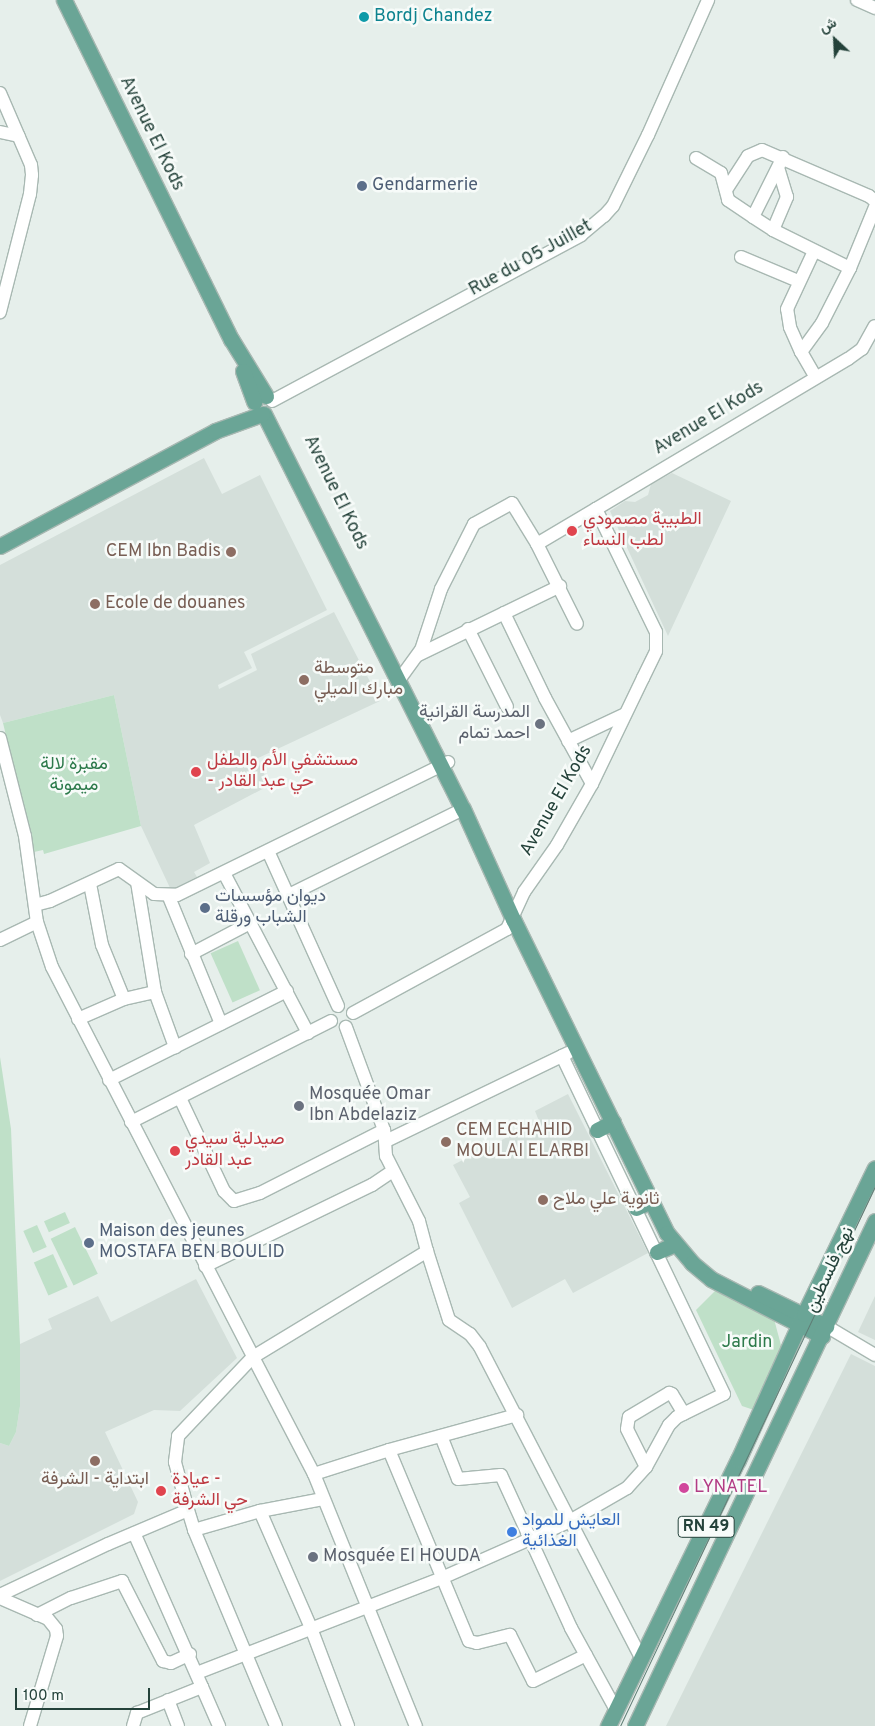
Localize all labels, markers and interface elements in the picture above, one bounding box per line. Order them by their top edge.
place label: Bordj Chandez [374,6,493,28]
marker: Bordj Chandez [358,11,370,23]
north arrow [810,15,860,65]
text: ش [817,15,840,37]
street label: Avenue El Kods [114,73,188,195]
place label: Gendarmerie [372,175,478,197]
marker: Gendarmerie [356,180,368,192]
street label: Rue du 05 Juillet [466,216,596,302]
street label: Avenue El Kods [650,378,768,460]
street label: Avenue El Kods [298,432,372,554]
place label: الطبيبة مصمودي لطب النساء [583,510,702,552]
marker: الطبيبة مصمودي لطب النساء [565,524,579,538]
place label: CEM Ibn Badis [106,541,221,563]
marker: CEM Ibn Badis [225,546,237,558]
place label: Ecole de douanes [105,593,245,615]
marker: Ecole de douanes [89,598,101,610]
place label: متوسطة مبارك الميلي [314,659,403,702]
marker: متوسطة مبارك الميلي [298,674,310,686]
place label: المدرسة القرانية احمد تمام [419,703,530,746]
marker: المدرسة القرانية احمد تمام [534,718,546,730]
street label: Avenue El Kods [517,742,597,860]
place label: مستشفي الأم والطفل - حي عبد القادر [207,751,358,794]
park label: مقبرة لالة ميمونة [40,755,108,798]
marker: مستشفي الأم والطفل - حي عبد القادر [189,765,203,779]
place label: ديوان مؤسسات الشباب ورقلة [215,887,326,930]
marker: ديوان مؤسسات الشباب ورقلة [199,902,211,914]
place label: Mosquée Omar Ibn Abdelaziz [309,1085,431,1128]
marker: Mosquée Omar Ibn Abdelaziz [293,1100,305,1112]
place label: CEM ECHAHID MOULAI ELARBI [456,1121,589,1164]
place label: صيدلية سيدي عبد القادر [185,1130,284,1172]
marker: CEM ECHAHID MOULAI ELARBI [440,1136,452,1148]
marker: صيدلية سيدي عبد القادر [169,1145,181,1157]
place label: ثانوية علي ملاح [553,1189,659,1211]
marker: ثانوية علي ملاح [537,1194,549,1206]
place label: Maison des jeunes MOSTAFA BEN BOULID [99,1222,285,1264]
street label: نهج فلسطين [802,1224,860,1316]
marker: Maison des jeunes MOSTAFA BEN BOULID [83,1237,95,1249]
park label: Jardin [722,1332,772,1354]
marker: ابتداية - الشرفة [89,1455,101,1467]
place label: ابتداية - الشرفة [41,1469,149,1491]
place label: عيادة - حي الشرفة [172,1470,248,1512]
place label: LYNATEL [694,1477,767,1499]
marker: LYNATEL [678,1482,690,1494]
marker: عيادة - حي الشرفة [154,1484,168,1498]
place label: العايش للمواد الغذائية [522,1511,620,1554]
road number: RN 49 [677,1514,735,1540]
marker: العايش للمواد الغذائية [506,1526,518,1538]
place label: Mosquée El HOUDA [323,1546,481,1568]
marker: Mosquée El HOUDA [307,1551,319,1563]
scale bar [18,1678,152,1710]
text: 100 m [23,1687,64,1706]

